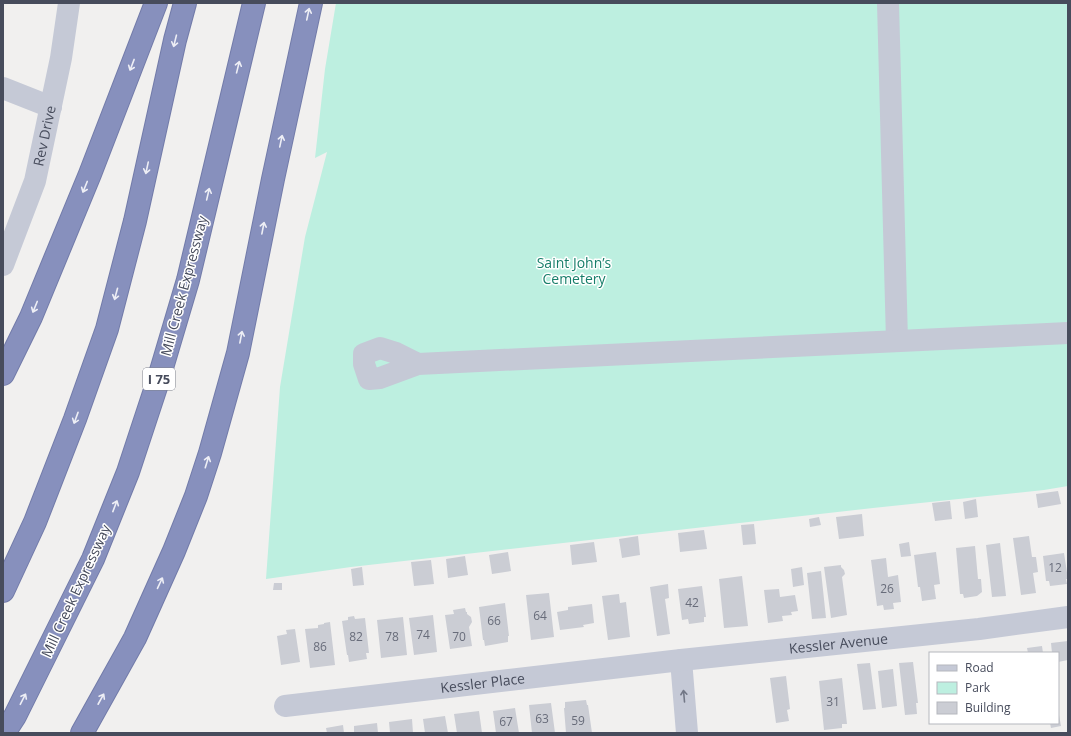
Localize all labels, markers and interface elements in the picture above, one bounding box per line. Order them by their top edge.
one-way arrow [305,8,313,21]
one-way arrow [170,34,178,47]
one-way arrow [128,59,136,71]
one-way arrow [234,61,242,74]
street label: Rev Drive [28,104,60,168]
one-way arrow [277,135,285,148]
one-way arrow [142,161,150,174]
one-way arrow [81,180,88,192]
one-way arrow [204,188,212,201]
street label: Mill Creek Expressway [156,213,212,358]
one-way arrow [259,222,267,235]
park label: Saint John’s Cemetery [537,253,612,288]
one-way arrow [112,287,120,300]
one-way arrow [31,300,39,312]
one-way arrow [237,331,245,344]
road number: I 75 [143,368,175,390]
one-way arrow [72,411,79,424]
one-way arrow [204,456,211,469]
one-way arrow [111,500,119,512]
street label: Mill Creek Expressway [36,520,115,660]
house number: 12 [1048,559,1062,576]
one-way arrow [157,578,164,590]
house number: 26 [880,580,894,597]
house number: 42 [685,594,699,611]
house number: 64 [533,607,547,624]
house number: 66 [487,612,501,629]
house number: 74 [416,626,430,643]
house number: 82 [349,628,363,645]
house number: 78 [385,628,399,645]
house number: 70 [452,628,466,645]
street label: Kessler Avenue [788,629,889,658]
house number: 86 [313,638,327,655]
legend [929,652,1059,724]
text: Road [965,659,994,676]
street label: Kessler Place [439,668,526,697]
text: Park [965,679,991,696]
one-way arrow [680,690,688,703]
one-way arrow [97,693,105,705]
house number: 31 [826,693,840,710]
one-way arrow [20,694,28,706]
text: Building [965,699,1011,716]
house number: 63 [535,710,549,727]
house number: 59 [571,712,585,729]
house number: 67 [499,713,513,730]

